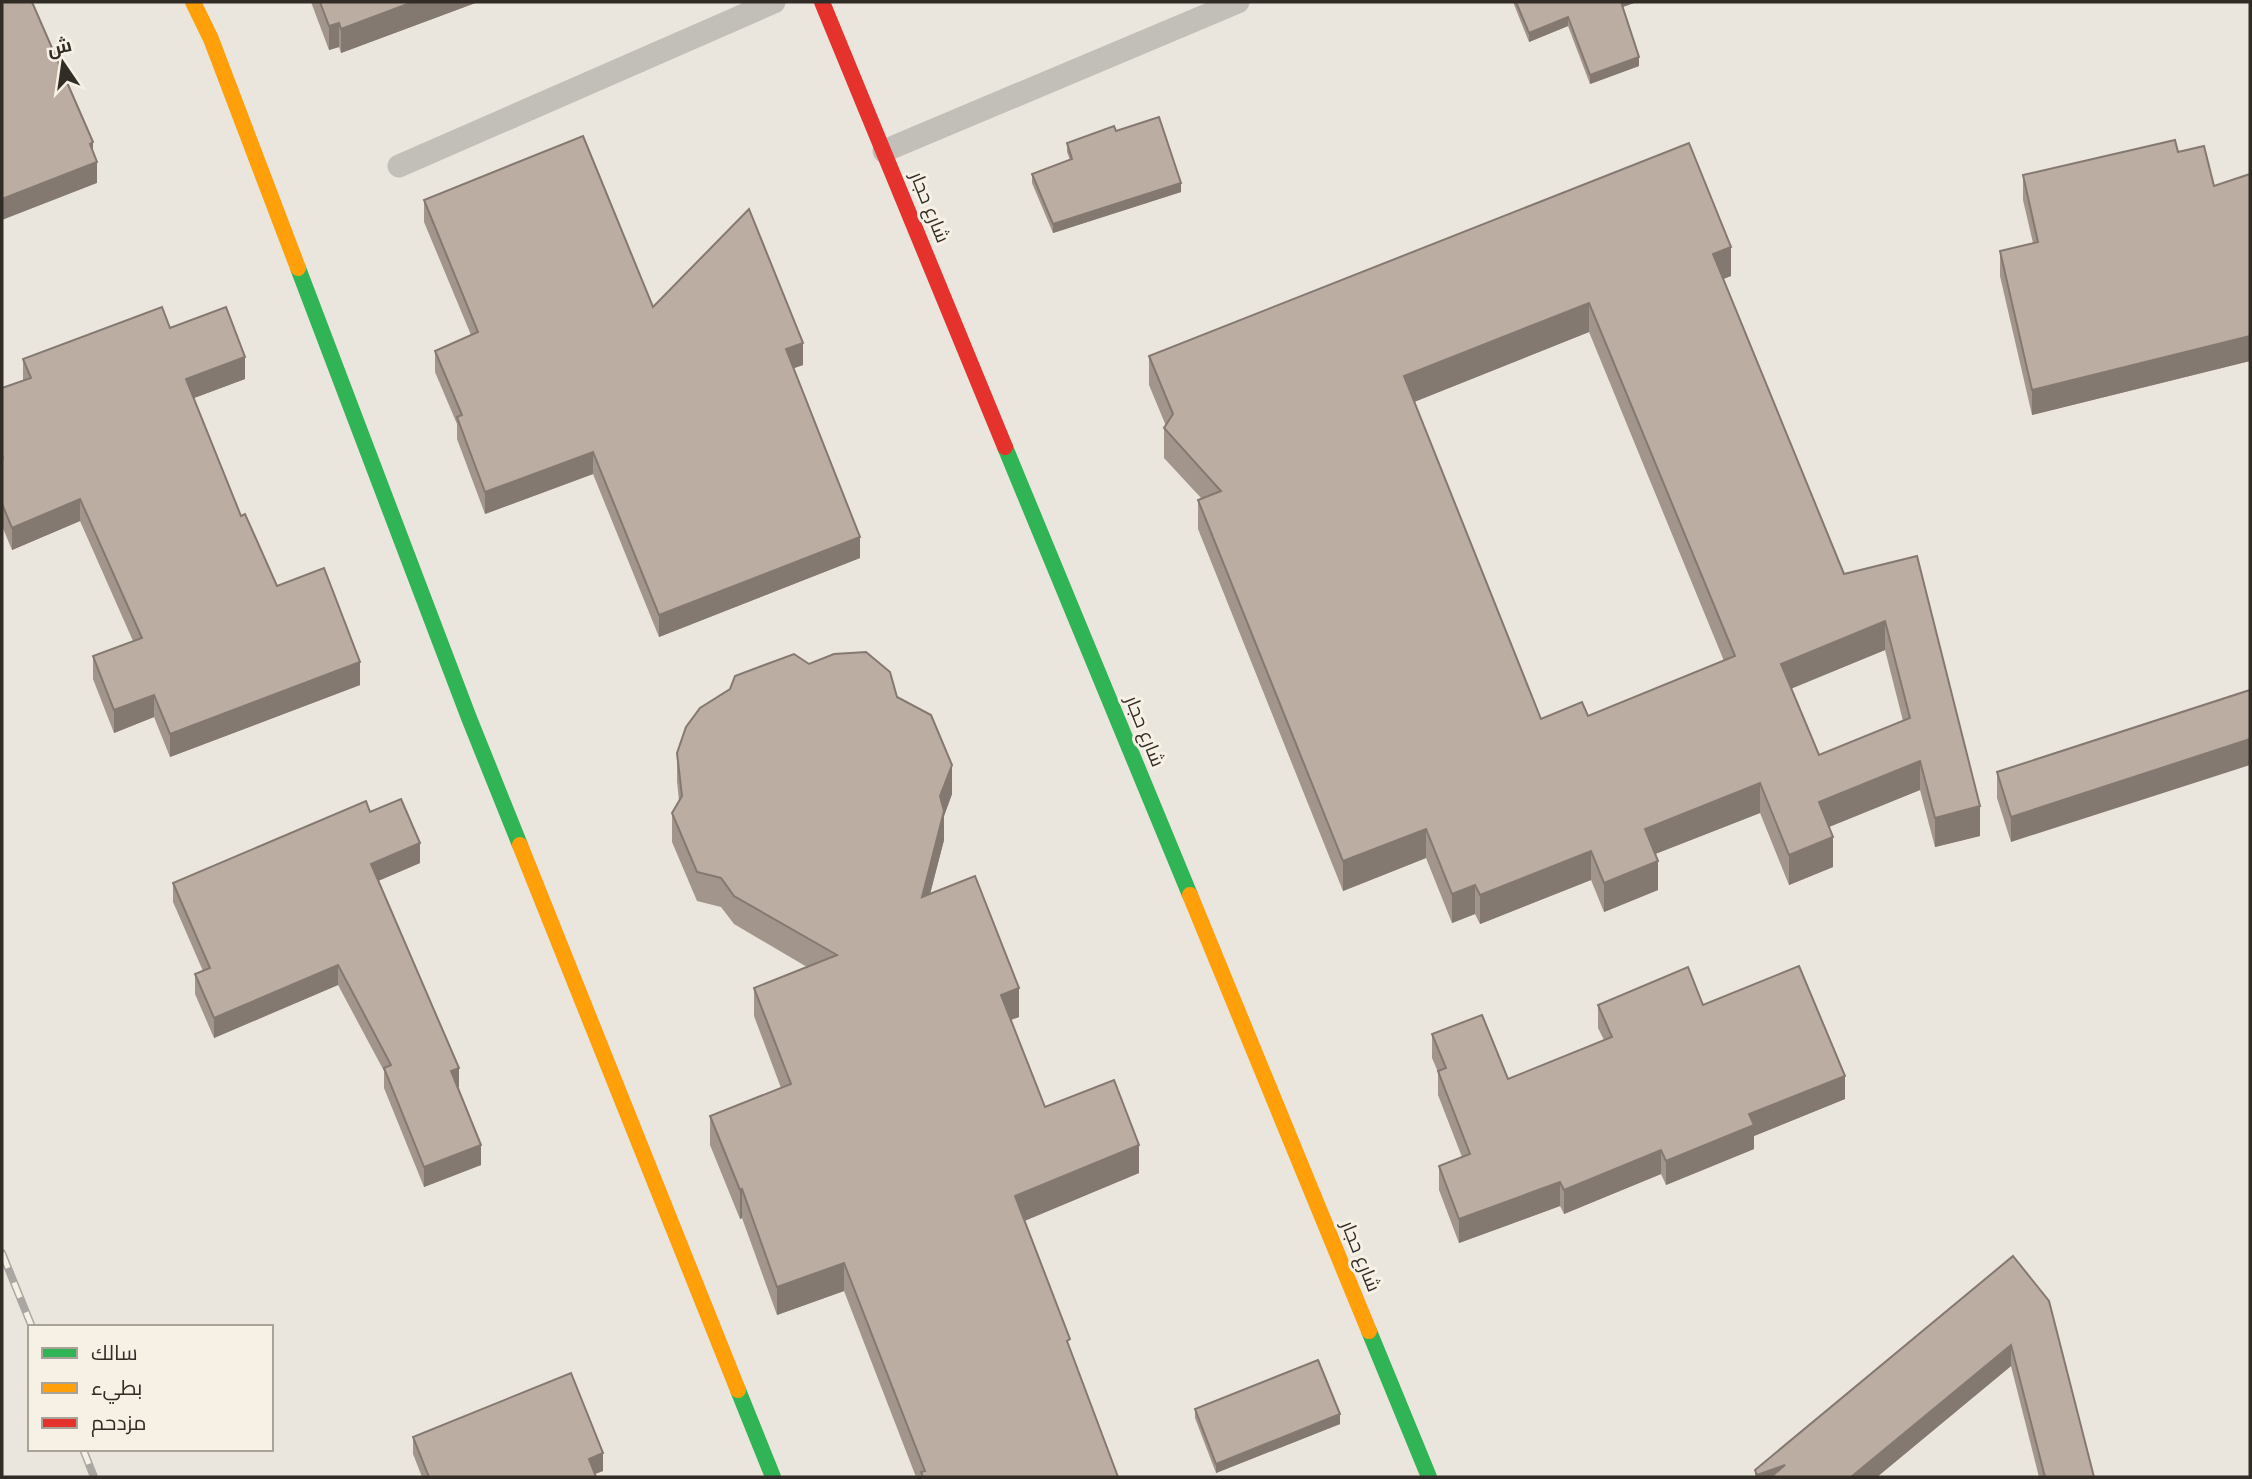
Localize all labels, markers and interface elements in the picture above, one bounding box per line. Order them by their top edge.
north arrow [28,28,98,98]
text: ش [45,32,74,62]
street label: شارع حجار [903,167,956,247]
street label: شارع حجار [1118,691,1171,771]
street label: شارع حجار [1334,1216,1387,1296]
legend [28,1325,273,1451]
text: سالك [91,1339,138,1367]
text: بطيء [91,1374,142,1404]
text: مزدحم [91,1409,146,1437]

